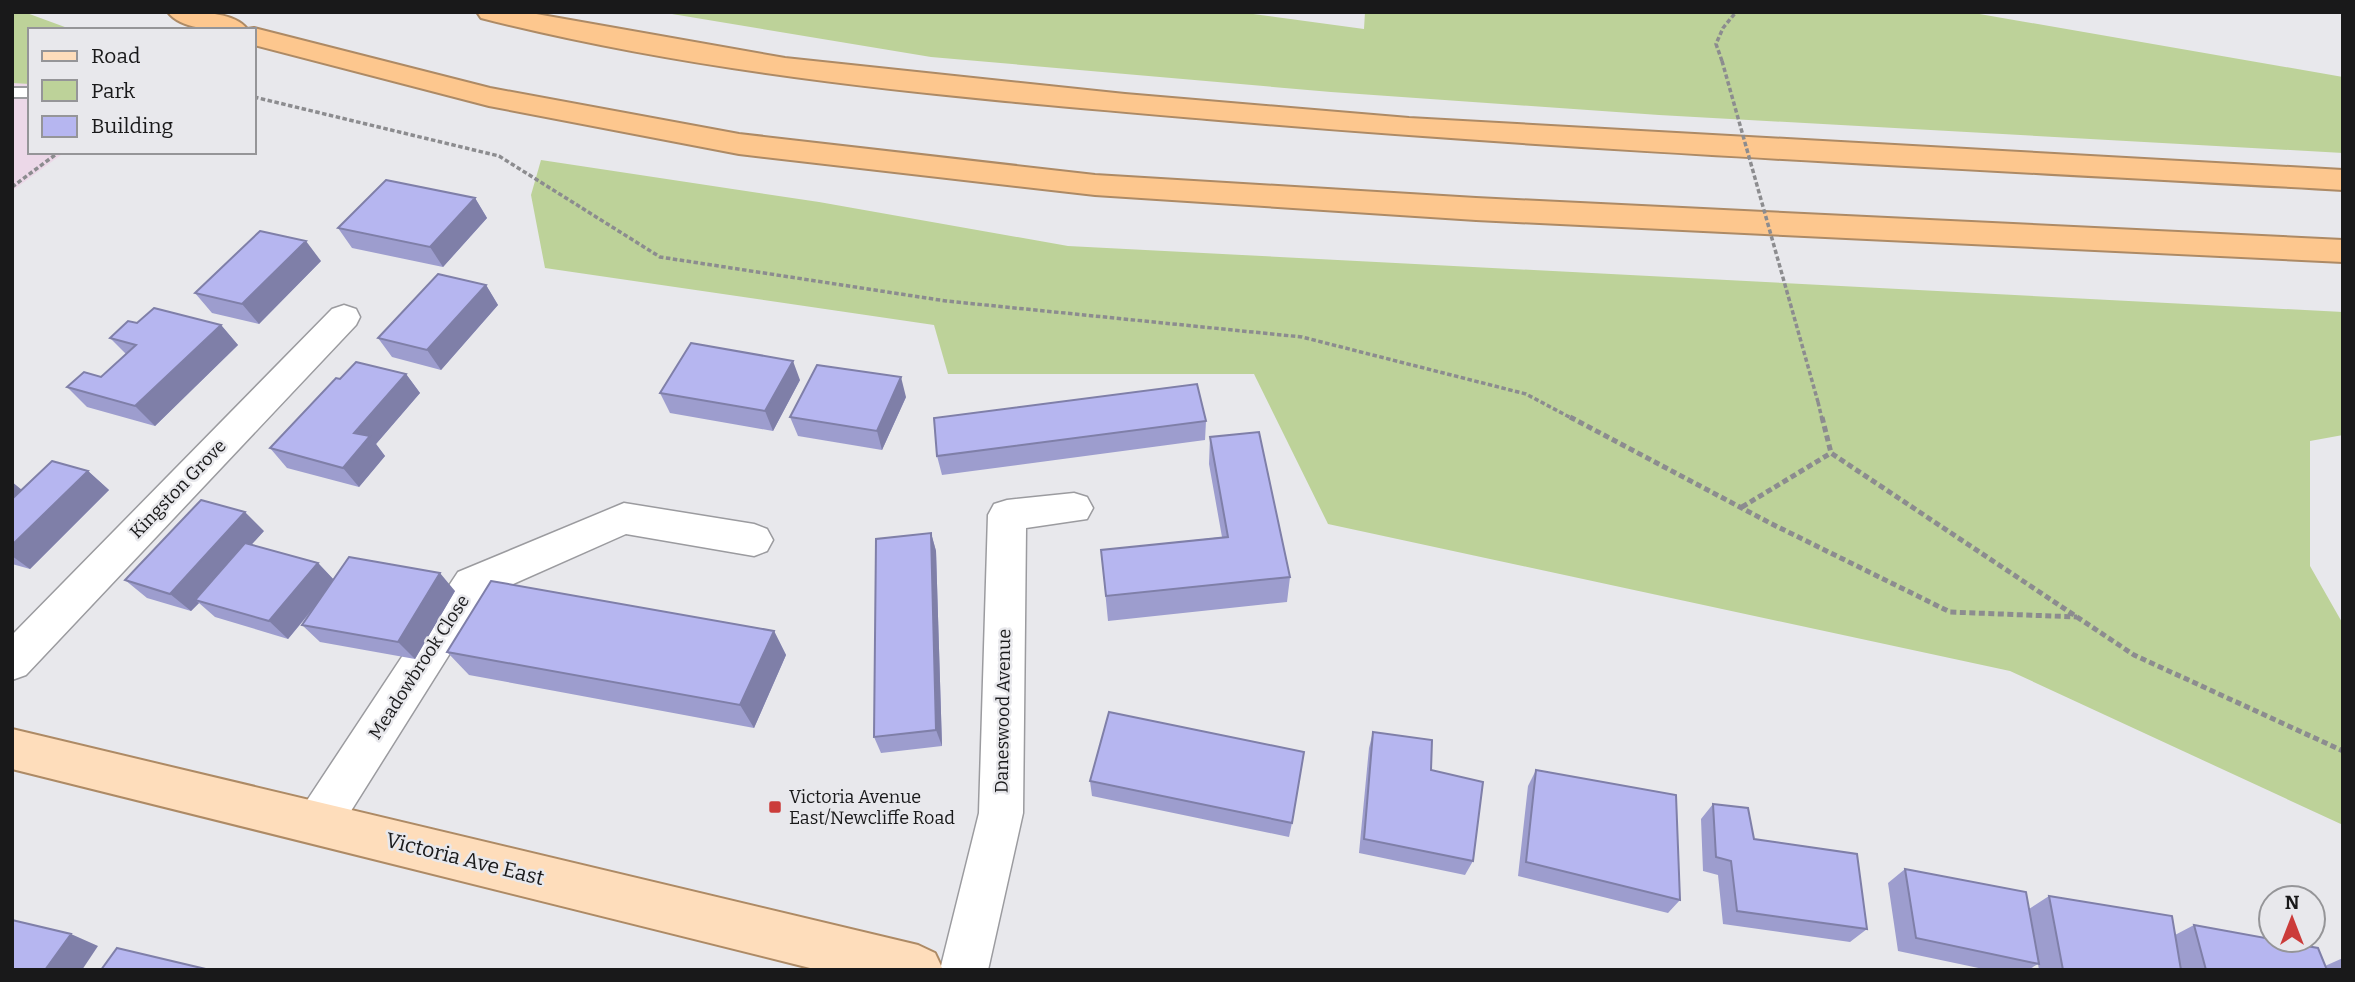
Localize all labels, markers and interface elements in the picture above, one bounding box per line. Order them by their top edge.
legend [28,28,256,154]
text: Road [91,43,140,69]
text: Park [91,78,135,104]
text: Building [91,113,174,139]
street label: Kingston Grove [125,435,231,543]
street label: Meadowbrook Close [364,591,474,743]
street label: Daneswood Avenue [991,629,1015,793]
place label: Victoria Avenue East/Newcliffe Road [789,786,955,829]
marker: Victoria Avenue East/Newcliffe Road [767,799,783,815]
street label: Victoria Ave East [383,827,547,891]
north arrow [2257,884,2327,954]
text: N [2285,891,2300,914]

